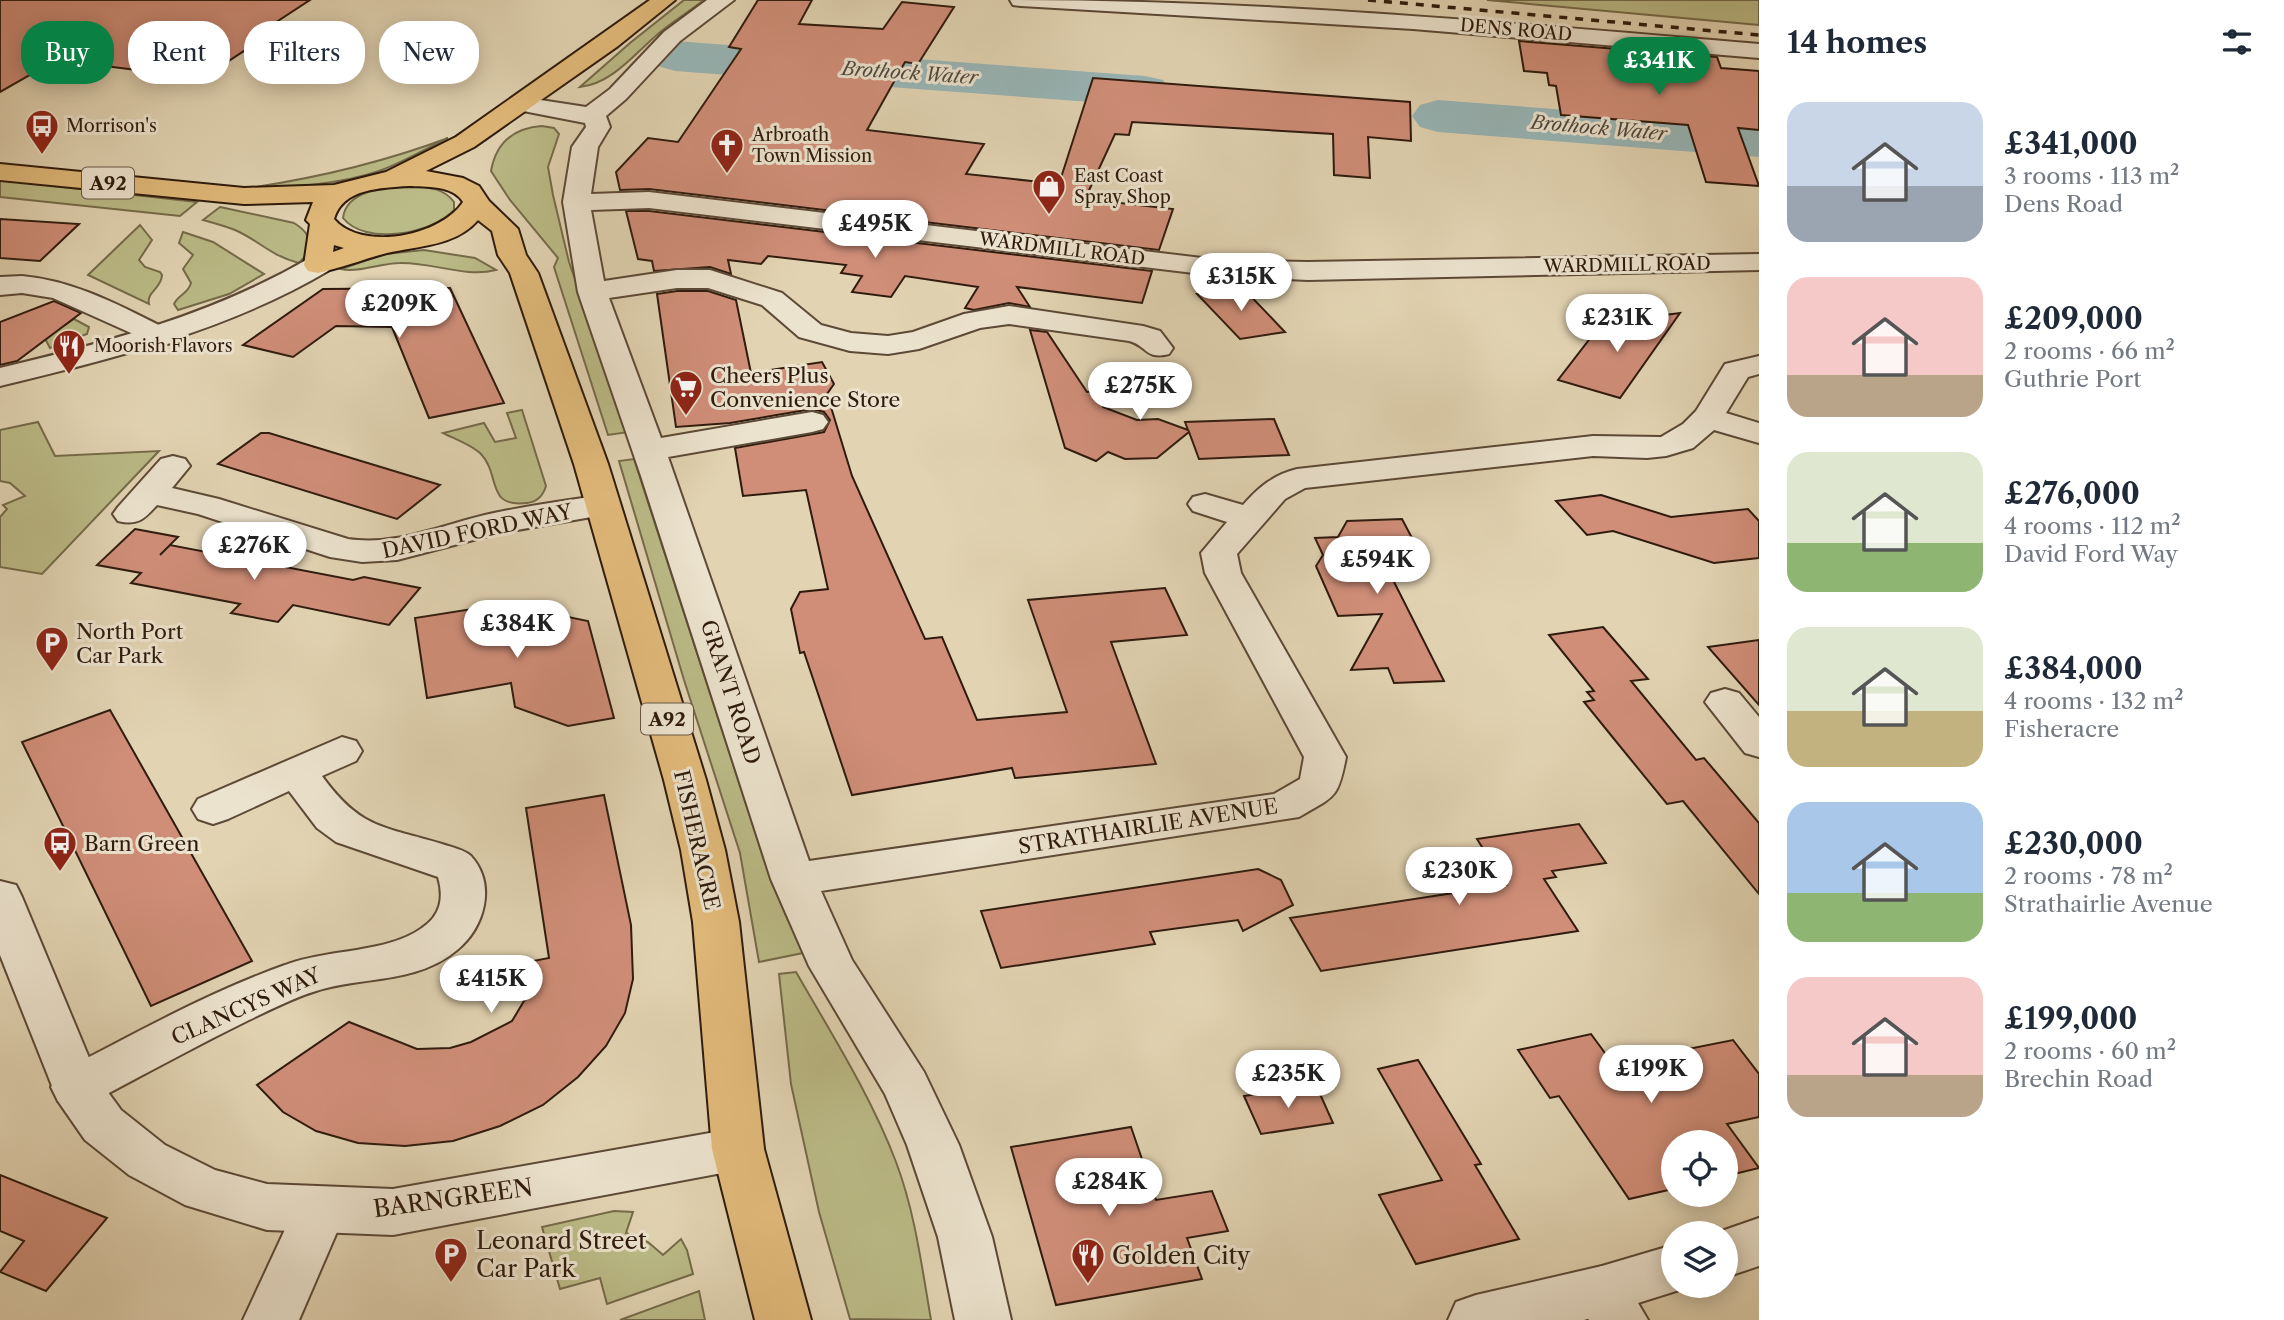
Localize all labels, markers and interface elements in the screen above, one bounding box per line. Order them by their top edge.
street label: DENS ROAD [1459,14,1573,46]
chip: Buy [21,21,114,84]
chip: Rent [128,21,230,84]
chip: Filters [244,21,365,84]
chip: New [379,21,479,84]
icon: filters [2218,23,2256,61]
text: 14 homes [1787,24,1927,61]
pin: £341K [1610,38,1708,97]
text: £341K [1624,46,1694,74]
water label: Brothock Water [839,57,980,89]
bus stop icon: Morrison's [23,107,61,156]
water label: Brothock Water [1528,110,1669,145]
place label: Morrison's [66,115,157,137]
place label: Arbroath Town Mission [751,124,872,167]
text: £341,000 [2004,125,2138,162]
church icon: Arbroath Town Mission [708,126,746,175]
icon: home [1843,130,1927,214]
text: 3 rooms · 113 m² [2004,162,2180,190]
place label: East Coast Spray Shop [1074,165,1171,208]
shop icon: East Coast Spray Shop [1030,167,1068,216]
road number: A92 [82,168,134,198]
text: Dens Road [2004,190,2123,218]
pin: £495K [826,201,924,260]
text: £495K [838,209,912,237]
street label: WARDMILL ROAD [977,228,1146,270]
street label: WARDMILL ROAD [1542,253,1711,277]
pin: £315K [1192,254,1290,313]
text: £315K [1206,262,1276,290]
pin: £209K [350,280,448,340]
text: £209K [361,289,437,317]
pin: £231K [1568,294,1666,354]
text: £209,000 [2004,300,2143,337]
text: £231K [1582,303,1652,331]
icon: home [1843,305,1927,389]
restaurant icon: Moorish Flavors [50,327,88,376]
place label: Moorish Flavors [94,335,233,357]
text: 2 rooms · 66 m² [2004,337,2175,365]
pin: £275K [1091,362,1189,422]
place label: Cheers Plus Convenience Store [710,363,900,412]
text: Guthrie Port [2004,365,2141,393]
supermarket icon: Cheers Plus Convenience Store [667,368,705,417]
text: £275K [1104,371,1176,399]
text: £276,000 [2004,475,2140,512]
icon: home [1843,480,1927,564]
street label: DAVID FORD WAY [379,498,576,563]
text: 4 rooms · 112 m² [2004,512,2181,540]
pin: £276K [205,522,303,582]
text: £276K [218,531,290,559]
pin: £594K [1328,536,1426,596]
text: David Ford Way [2004,540,2178,568]
text: £594K [1340,545,1414,573]
pin: £384K [468,600,566,660]
text: £384K [480,609,554,637]
street label: GRANT ROAD [696,617,766,767]
place label: North Port Car Park [76,619,184,668]
parking icon: North Port Car Park [33,624,71,673]
text: £384,000 [2004,650,2143,687]
icon: home [1843,655,1927,739]
text: 4 rooms · 132 m² [2004,687,2184,715]
road number: A92 [641,704,693,734]
text: Fisheracre [2004,715,2119,743]
street label: FISHERACRE [669,768,725,912]
street label: STRATHAIRLIE AVENUE [1016,793,1280,859]
bus stop icon: Barn Green [41,824,79,873]
text: £230,000 [2004,825,2143,862]
icon: home [1843,830,1927,914]
place label: Barn Green [84,831,199,856]
pin: £230K [1410,848,1508,907]
text: £230K [1421,856,1497,884]
text: 2 rooms · 78 m² [2004,862,2173,890]
text: Strathairlie Avenue [2004,890,2213,918]
pin: £415K [442,956,540,1015]
street label: CLANCYS WAY [167,961,326,1050]
text: £415K [456,964,526,992]
text: £199,000 [2004,1000,2137,1037]
icon: home [1843,1005,1927,1089]
text: 2 rooms · 60 m² [2004,1037,2176,1065]
pin: £199K [1602,1046,1700,1105]
pin: £235K [1239,1050,1337,1110]
text: £199K [1615,1054,1687,1082]
text: £235K [1251,1059,1325,1087]
text: Brechin Road [2004,1065,2153,1093]
map controls [1661,1130,1738,1298]
button: locate [1661,1130,1738,1207]
pin: £284K [1060,1158,1158,1218]
text: £284K [1071,1167,1147,1195]
street label: BARNGREEN [371,1172,535,1224]
button: layers [1661,1221,1738,1298]
place label: Leonard Street Car Park [476,1226,647,1283]
parking icon: Leonard Street Car Park [432,1235,470,1284]
restaurant icon: Golden City [1069,1236,1107,1285]
place label: Golden City [1112,1241,1251,1270]

